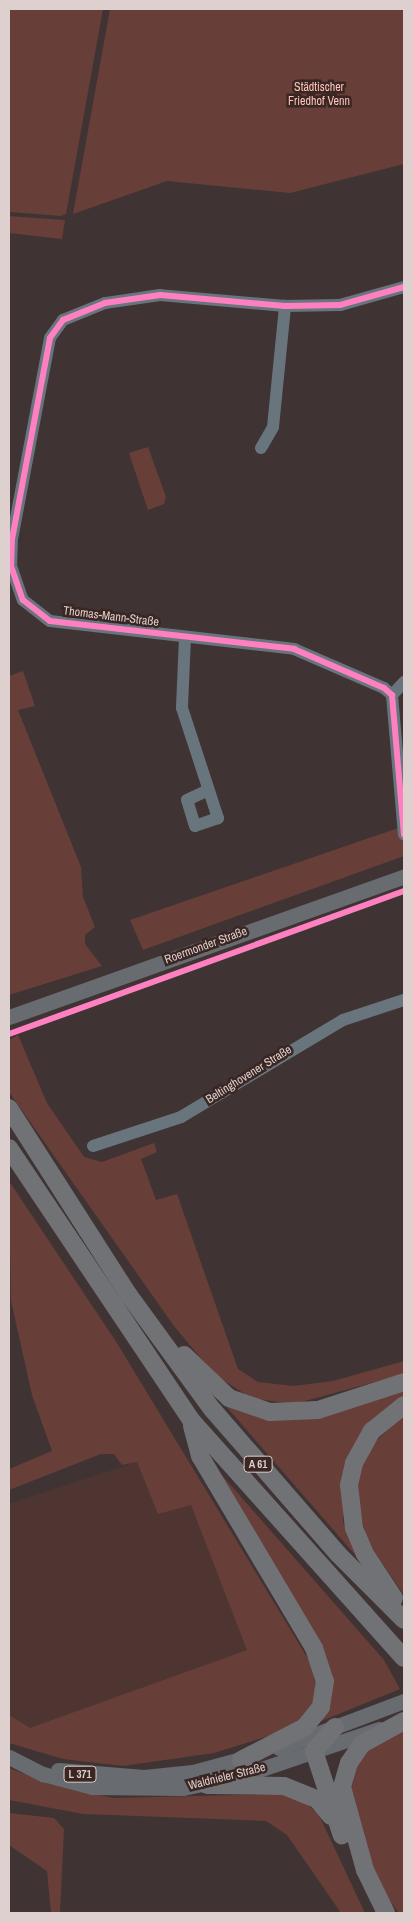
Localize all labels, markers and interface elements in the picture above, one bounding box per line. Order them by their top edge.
park label: Städtischer Friedhof Venn [288,81,350,109]
street label: Thomas-Mann-Straße [62,604,160,630]
street label: Roermonder Straße [163,924,249,968]
street label: Beltinghovener Straße [203,1043,295,1107]
road number: A 61 [243,1456,273,1472]
street label: Waldnieler Straße [187,1760,267,1794]
road number: L 371 [62,1766,98,1782]

